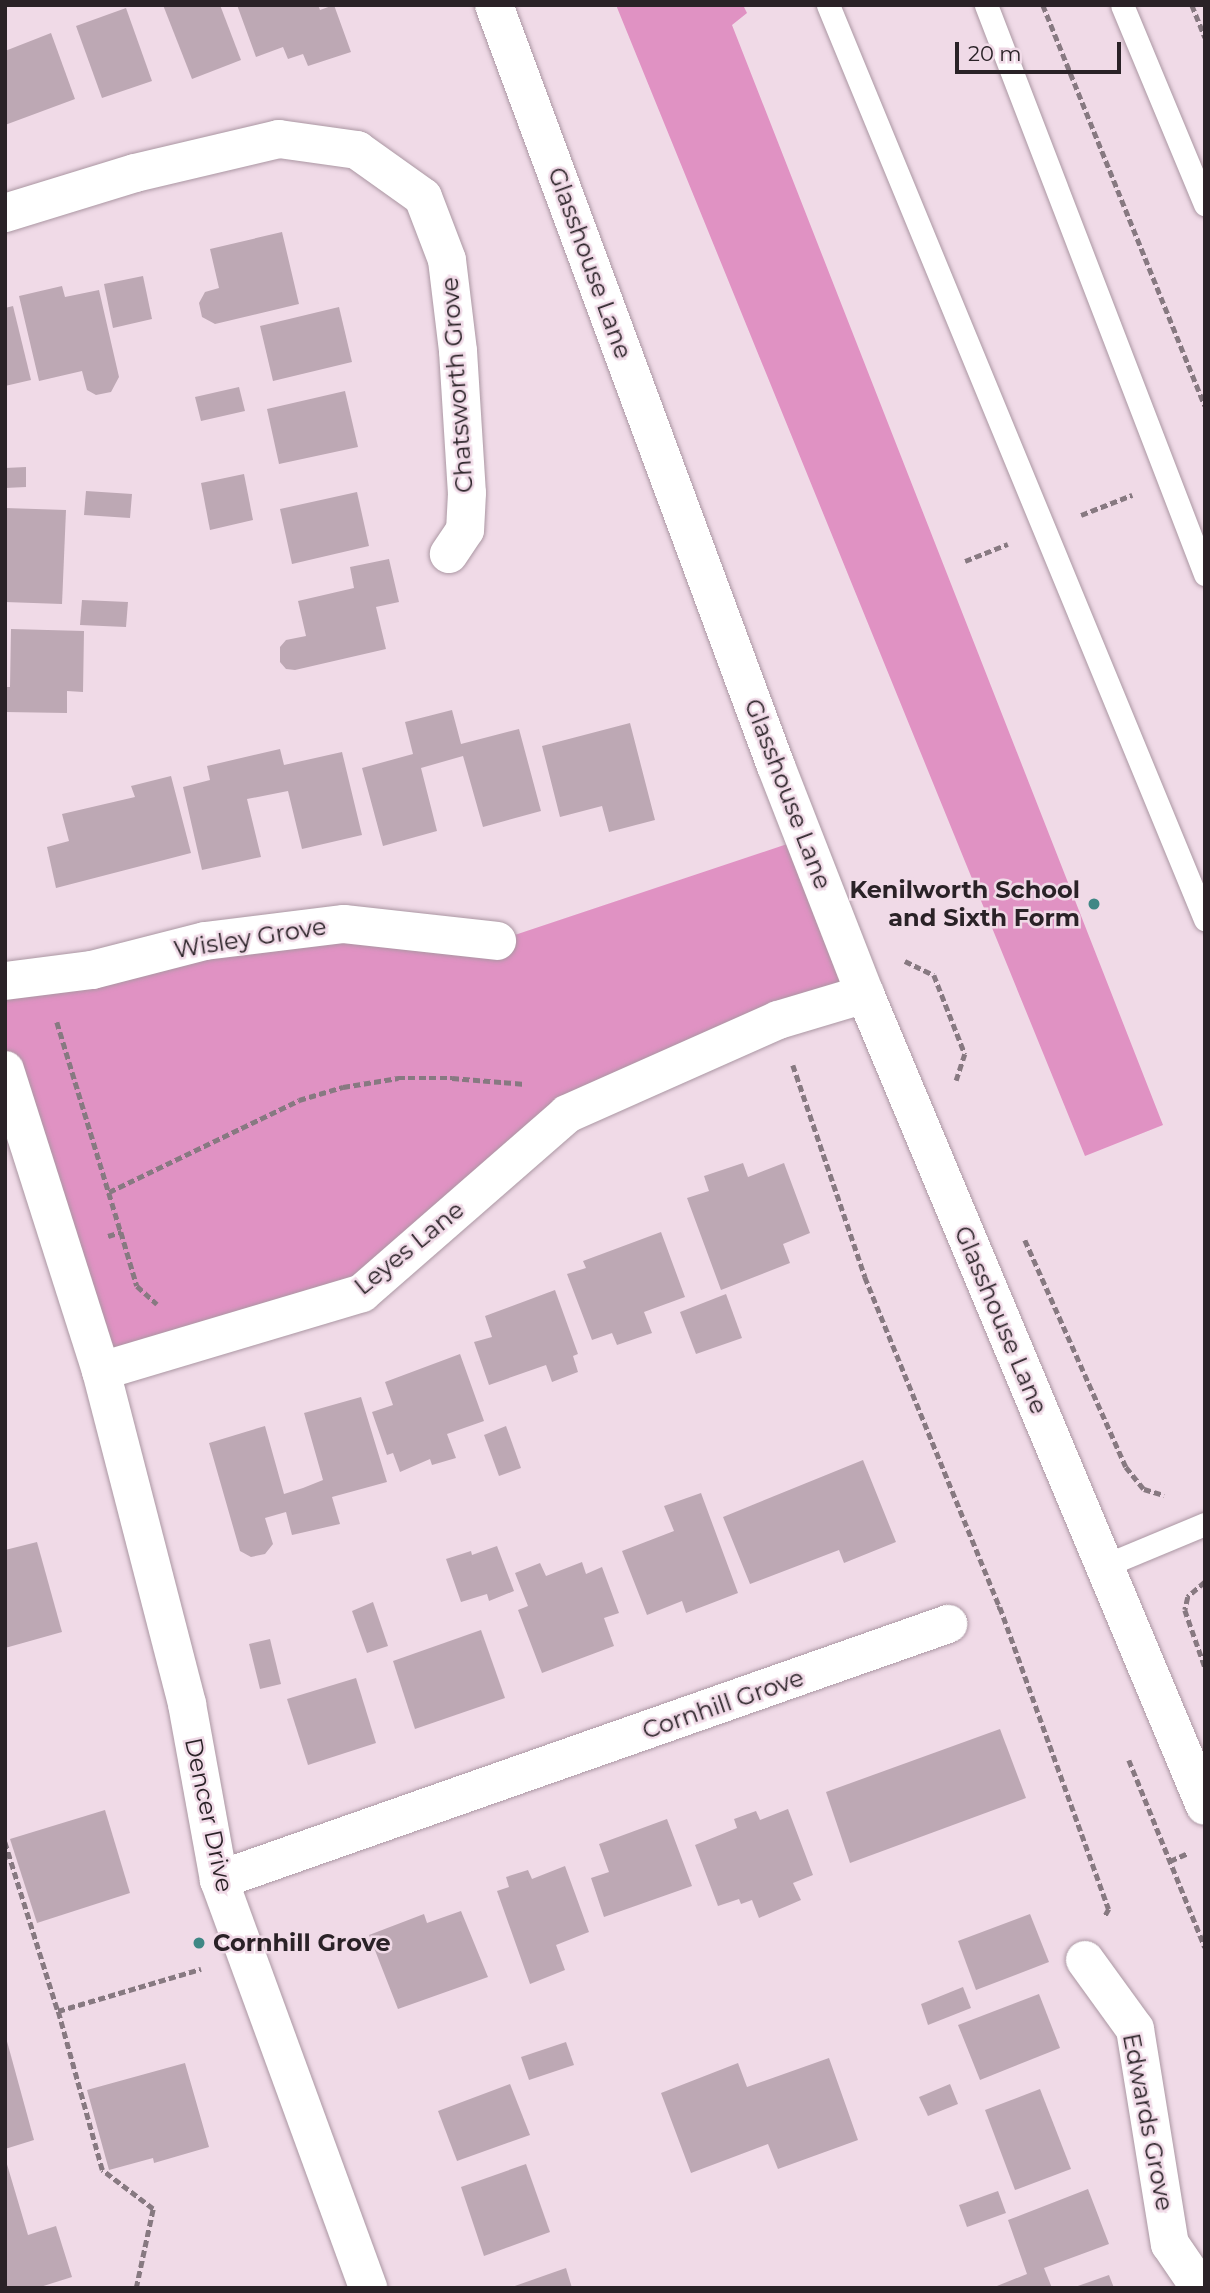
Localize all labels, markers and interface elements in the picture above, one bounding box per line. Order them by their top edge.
scale bar [958,28,1124,72]
text: 20 m [968,41,1022,66]
street label: Glasshouse Lane [542,163,638,363]
street label: Chatsworth Grove [435,276,479,494]
street label: Glasshouse Lane [738,695,838,893]
place label: Kenilworth School and Sixth Form [849,876,1080,932]
marker: Kenilworth School and Sixth Form [1086,896,1102,912]
street label: Wisley Grove [172,912,328,964]
street label: Leyes Lane [348,1195,470,1301]
street label: Glasshouse Lane [948,1222,1054,1418]
street label: Cornhill Grove [639,1663,807,1745]
street label: Dencer Drive [179,1735,239,1895]
place label: Cornhill Grove [213,1929,391,1957]
marker: Cornhill Grove [191,1935,207,1951]
street label: Edwards Grove [1117,2031,1179,2213]

